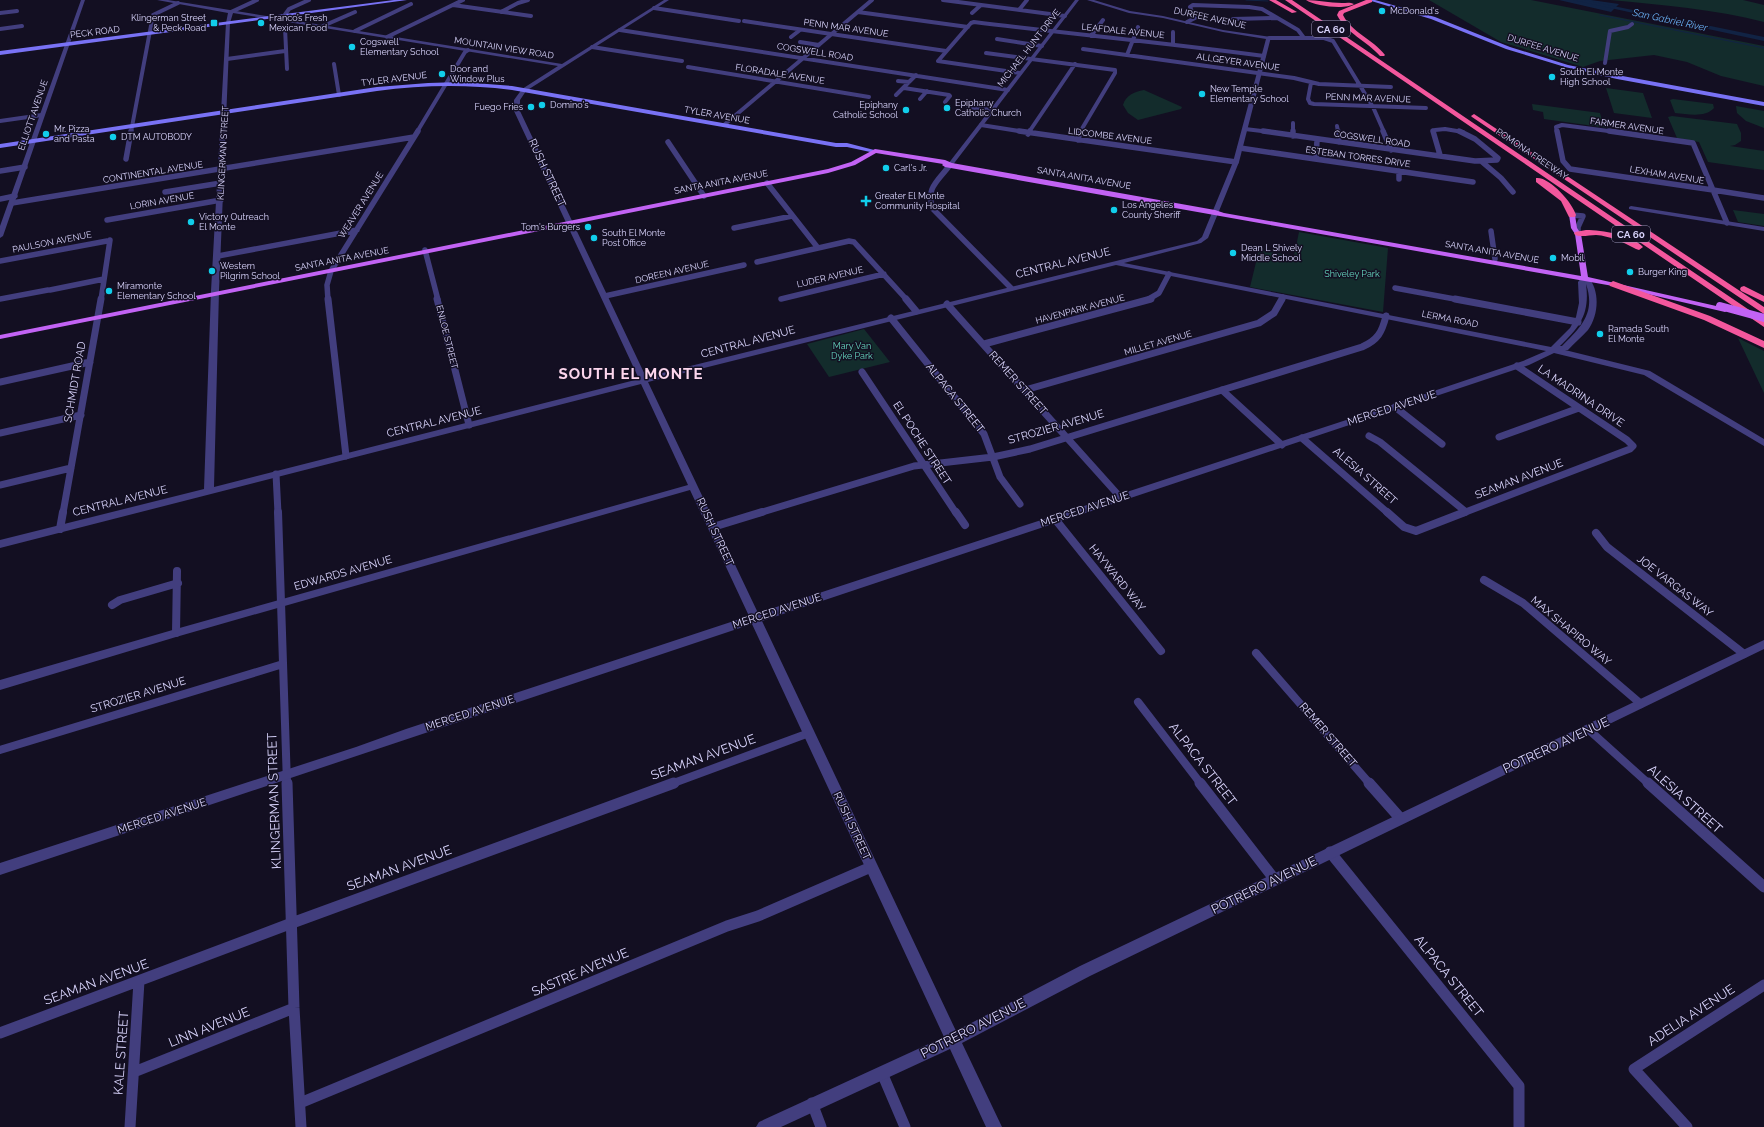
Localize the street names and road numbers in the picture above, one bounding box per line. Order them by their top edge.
street label: DURFEE AVENUE [1173,5,1248,31]
street label: MICHAEL HUNT DRIVE [996,7,1063,89]
street label: PENN MAR AVENUE [803,17,890,39]
road number: CA 60 [1312,21,1350,37]
street label: LEAFDALE AVENUE [1081,22,1166,40]
street label: PECK ROAD [70,24,121,40]
street label: DURFEE AVENUE [1506,32,1580,64]
street label: MOUNTAIN VIEW ROAD [453,35,555,61]
street label: COGSWELL ROAD [776,41,854,63]
street label: ALLGEYER AVENUE [1196,51,1281,73]
street label: FLORADALE AVENUE [735,62,826,86]
street label: TYLER AVENUE [360,70,428,88]
street label: ELLIOTT AVENUE [16,78,50,152]
street label: PENN MAR AVENUE [1325,92,1411,105]
street label: TYLER AVENUE [683,104,751,126]
street label: KLINGERMAN STREET [216,105,230,200]
street label: FARMER AVENUE [1589,116,1665,136]
street label: LIDCOMBE AVENUE [1067,126,1153,146]
street label: POMONA FREEWAY [1494,126,1570,182]
street label: COGSWELL ROAD [1333,129,1411,149]
street label: RUSH STREET [526,137,569,209]
street label: ESTEBAN TORRES DRIVE [1305,145,1412,169]
street label: CONTINENTAL AVENUE [102,159,204,185]
street label: LEXHAM AVENUE [1629,164,1706,186]
street label: SANTA ANITA AVENUE [1036,165,1132,191]
street label: SANTA ANITA AVENUE [673,168,769,196]
street label: WEAVER AVENUE [337,170,386,240]
street label: LORIN AVENUE [129,190,195,212]
road number: CA 60 [1612,226,1650,242]
street label: PAULSON AVENUE [11,229,93,255]
street label: SANTA ANITA AVENUE [1444,239,1540,265]
street label: SANTA ANITA AVENUE [294,245,390,273]
street label: CENTRAL AVENUE [1014,245,1112,281]
street label: DOREEN AVENUE [634,259,710,285]
street label: LUDER AVENUE [796,264,865,290]
street label: HAVENPARK AVENUE [1034,292,1126,326]
street label: ENLOE STREET [434,304,460,370]
street label: LERMA ROAD [1421,309,1480,330]
street label: CENTRAL AVENUE [699,323,797,361]
street label: MILLET AVENUE [1123,328,1193,357]
street label: SCHMIDT ROAD [61,340,89,424]
street label: REMER STREET [986,349,1050,418]
street label: ALPACA STREET [923,361,987,435]
street label: LA MADRINA DRIVE [1535,362,1627,430]
street label: MERCED AVENUE [1346,387,1438,428]
street label: EL POCHE STREET [890,399,954,487]
street label: CENTRAL AVENUE [385,404,483,440]
street label: STROZIER AVENUE [1007,407,1106,447]
street label: ALESIA STREET [1330,445,1400,507]
street label: SEAMAN AVENUE [1473,456,1565,502]
street label: CENTRAL AVENUE [71,483,169,519]
street label: MERCED AVENUE [1039,488,1131,529]
street label: RUSH STREET [694,496,737,568]
street label: HAYWARD WAY [1086,542,1148,614]
street label: JOE VARGAS WAY [1634,552,1716,620]
street label: EDWARDS AVENUE [293,553,394,593]
street label: MERCED AVENUE [731,590,823,631]
street label: MAX SHAPIRO WAY [1528,594,1614,668]
street label: STROZIER AVENUE [89,674,188,716]
street label: MERCED AVENUE [424,692,516,733]
street label: REMER STREET [1297,700,1360,770]
street label: POTRERO AVENUE [1500,714,1612,776]
street label: ALPACA STREET [1166,720,1240,808]
street label: SEAMAN AVENUE [649,731,757,783]
street label: KLINGERMAN STREET [264,732,284,869]
street label: ALESIA STREET [1645,762,1725,836]
street label: RUSH STREET [831,790,874,862]
street label: MERCED AVENUE [116,795,208,836]
street label: SEAMAN AVENUE [345,842,453,894]
street label: POTRERO AVENUE [1209,853,1319,917]
street label: ALPACA STREET [1411,932,1487,1020]
street label: SASTRE AVENUE [529,945,631,999]
street label: SEAMAN AVENUE [42,956,150,1008]
street label: ADELIA AVENUE [1645,981,1737,1049]
street label: POTRERO AVENUE [918,995,1028,1061]
street label: LINN AVENUE [166,1004,252,1050]
street label: KALE STREET [111,1011,131,1095]

